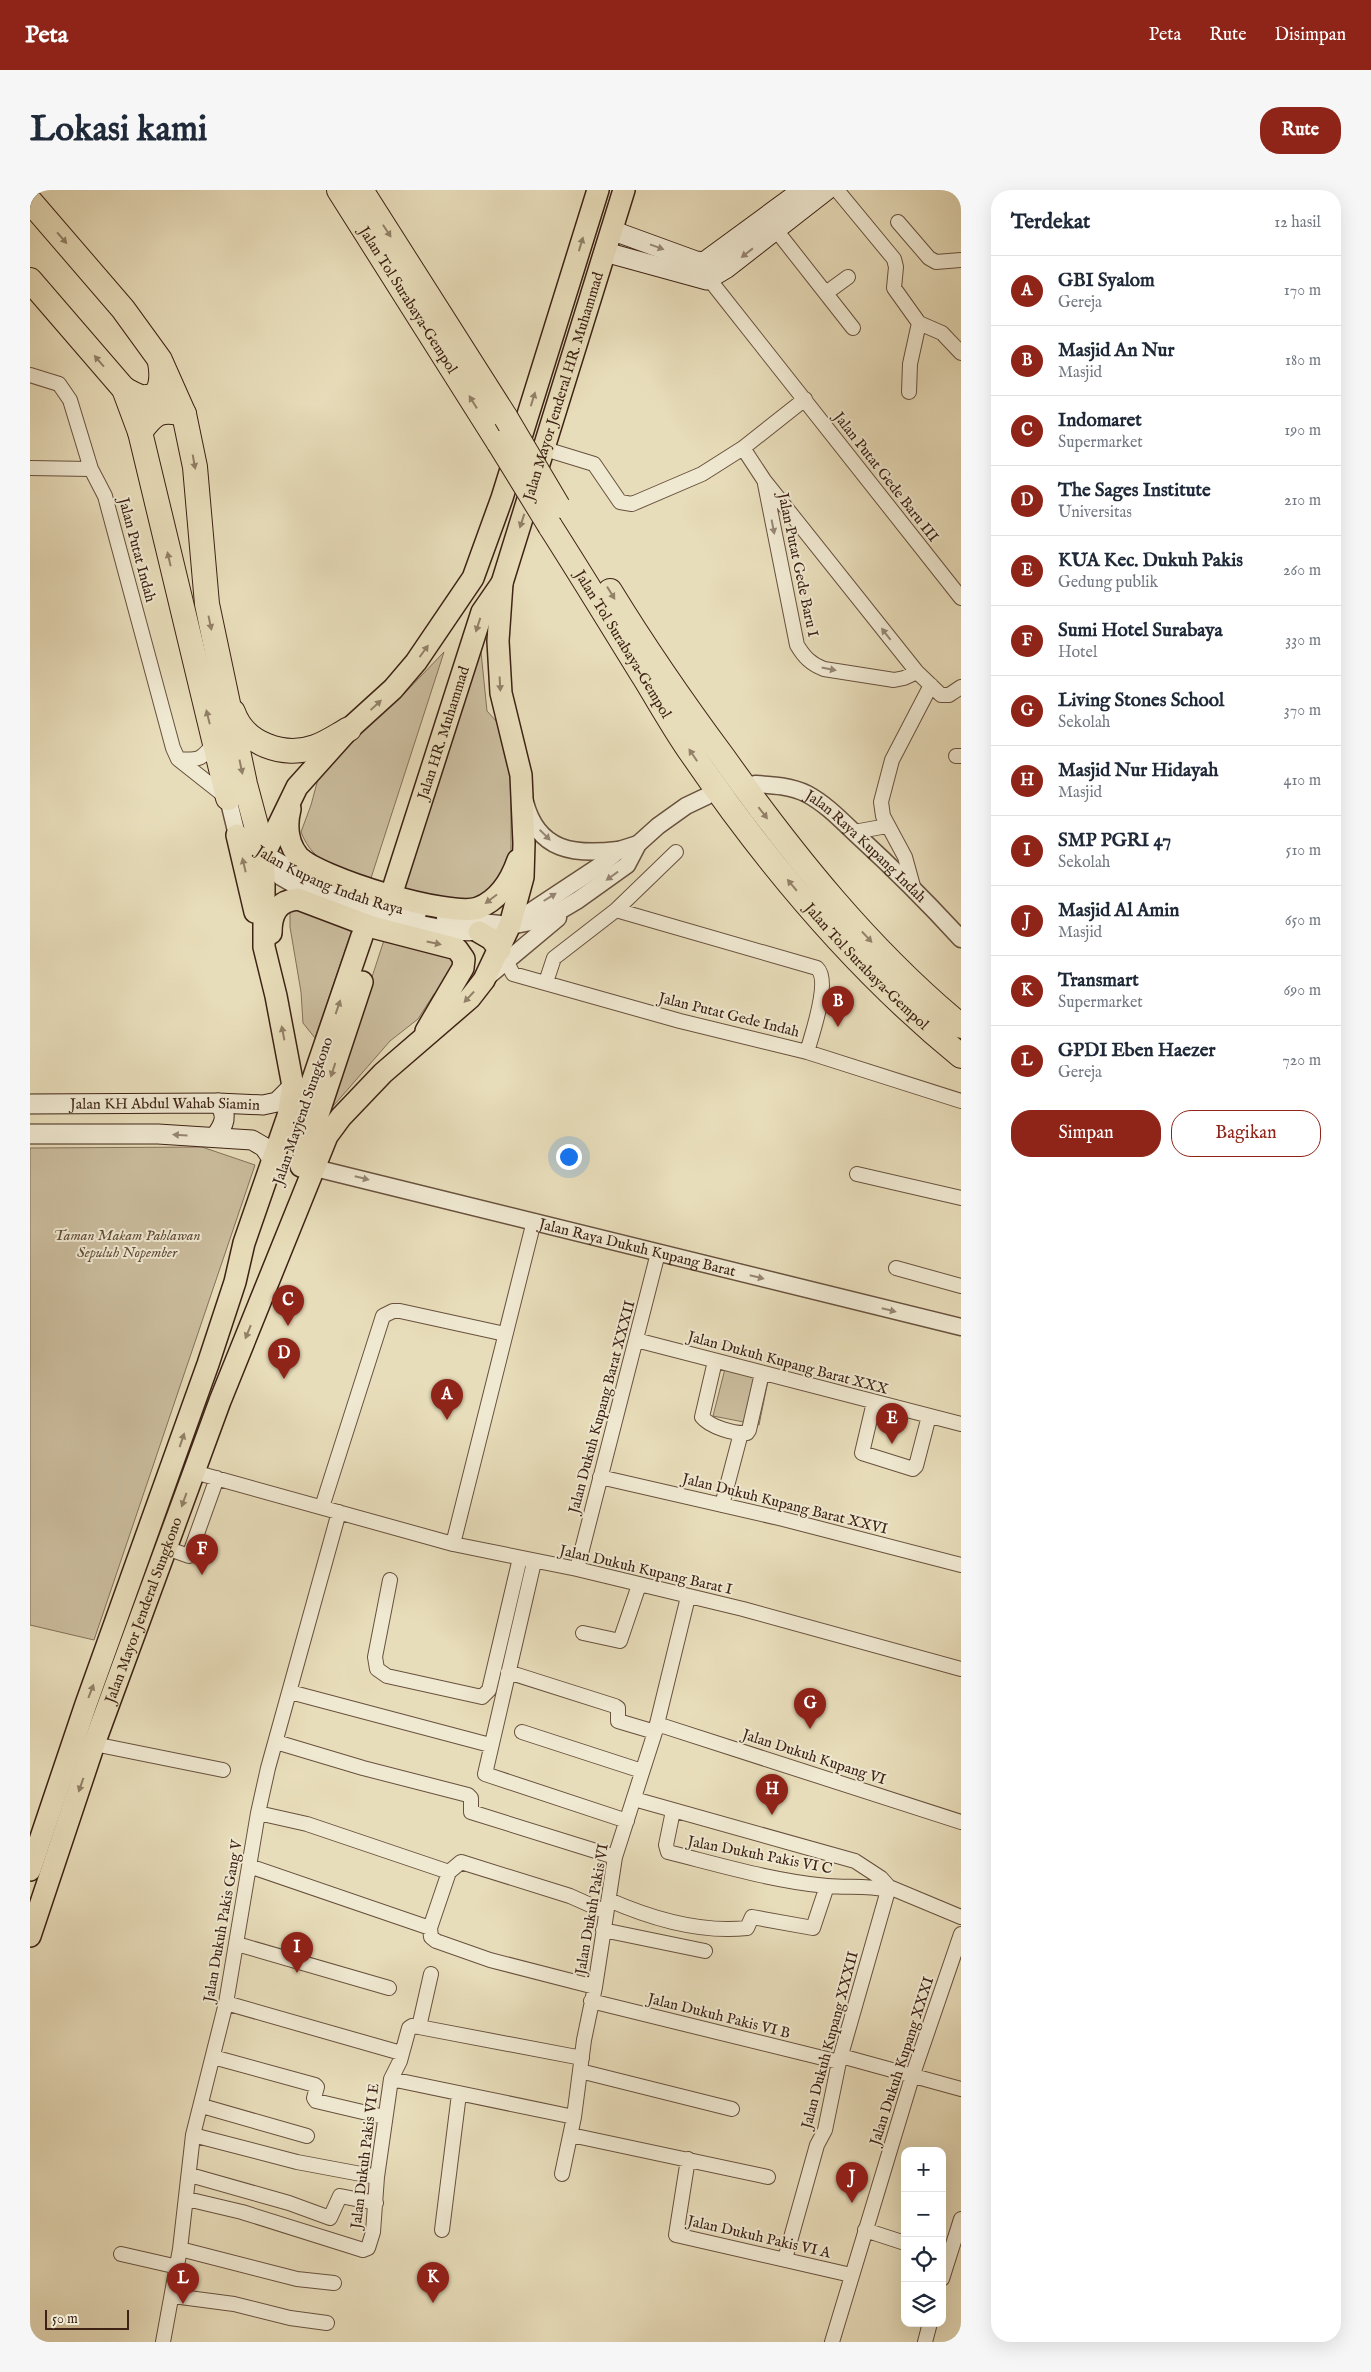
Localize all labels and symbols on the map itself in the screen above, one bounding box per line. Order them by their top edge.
street label: Jalan Tol Surabaya–Gempol [354,221,463,378]
one-way arrow [383,224,392,238]
one-way arrow [56,232,68,244]
one-way arrow [578,236,586,251]
one-way arrow [650,243,665,251]
one-way arrow [741,247,754,258]
street label: Jalan Mayor Jenderal HR. Muhammad [518,269,608,505]
one-way arrow [94,354,105,367]
one-way arrow [529,392,537,407]
one-way arrow [468,395,477,408]
street label: Jalan Putat Gede Baru III [828,407,943,546]
one-way arrow [190,454,198,470]
street label: Jalan Putat Gede Baru I [773,489,823,639]
street label: Jalan Putat Indah [113,494,160,604]
one-way arrow [518,514,526,529]
one-way arrow [769,520,777,535]
one-way arrow [165,551,173,566]
street label: Jalan Tol Surabaya–Gempol [570,565,676,722]
one-way arrow [607,586,616,599]
one-way arrow [207,615,215,631]
one-way arrow [474,618,482,633]
one-way arrow [881,628,892,641]
one-way arrow [419,644,429,658]
street label: Jalan HR. Muhammad [412,663,474,804]
one-way arrow [822,665,837,673]
one-way arrow [497,677,505,693]
one-way arrow [369,699,381,711]
one-way arrow [204,709,212,724]
one-way arrow [688,749,698,762]
one-way arrow [237,759,245,774]
street label: Jalan Raya Kupang Indah [800,784,931,906]
one-way arrow [758,806,768,819]
one-way arrow [539,829,551,841]
street label: Jalan Kupang Indah Raya [251,840,406,919]
one-way arrow [240,858,248,873]
one-way arrow [605,871,619,881]
one-way arrow [786,878,797,891]
one-way arrow [544,893,557,902]
one-way arrow [485,894,498,905]
street label: Jalan Tol Surabaya–Gempol [799,897,934,1034]
one-way arrow [861,931,873,943]
one-way arrow [426,939,441,947]
pin: B [822,986,854,1027]
street label: Jalan Putat Gede Indah [655,988,801,1042]
one-way arrow [463,991,475,1003]
one-way arrow [334,999,342,1014]
one-way arrow [278,1024,286,1040]
street label: Jalan Mayjend Sungkono [268,1035,337,1189]
one-way arrow [329,1063,337,1078]
street label: Jalan KH Abdul Wahab Siamin [68,1093,260,1114]
one-way arrow [172,1131,188,1139]
your location [556,1144,582,1170]
one-way arrow [355,1174,370,1182]
street label: Jalan Raya Dukuh Kupang Barat [535,1214,738,1281]
park label: Taman Makam Pahlawan Sepuluh Nopember [53,1226,201,1262]
one-way arrow [750,1273,765,1281]
pin: C [272,1285,304,1326]
street label: Jalan Dukuh Kupang Barat XXXII [564,1298,640,1517]
one-way arrow [882,1306,897,1314]
one-way arrow [244,1325,252,1340]
street label: Jalan Dukuh Kupang Barat XXX [684,1327,890,1399]
pin: D [268,1338,300,1379]
pin: A [431,1379,463,1420]
pin: E [876,1403,908,1444]
one-way arrow [178,1432,186,1447]
street label: Jalan Dukuh Kupang Barat XXVI [678,1469,890,1539]
one-way arrow [180,1493,188,1508]
street label: Jalan Mayor Jenderal Sungkono [100,1514,186,1708]
pin: F [186,1534,218,1575]
street label: Jalan Dukuh Kupang Barat I [556,1540,735,1599]
one-way arrow [88,1684,95,1699]
pin: G [794,1688,826,1729]
street label: Jalan Dukuh Kupang VI [738,1724,889,1789]
pin: H [756,1774,788,1815]
one-way arrow [77,1777,84,1792]
street label: Jalan Dukuh Pakis VI C [684,1831,834,1878]
street label: Jalan Dukuh Pakis Gang V [199,1837,247,2005]
street label: Jalan Dukuh Pakis VI [571,1841,613,1978]
pin: I [281,1932,313,1973]
street label: Jalan Dukuh Kupang XXXII [797,1949,863,2133]
street label: Jalan Dukuh Kupang XXXI [865,1974,938,2150]
street label: Jalan Dukuh Pakis VI B [644,1989,792,2043]
street label: Jalan Dukuh Pakis VI E [346,2082,383,2232]
pin: J [836,2162,868,2203]
street label: Jalan Dukuh Pakis VI A [684,2211,833,2263]
pin: K [417,2262,449,2303]
pin: L [167,2263,199,2304]
scale bar [45,2307,129,2330]

